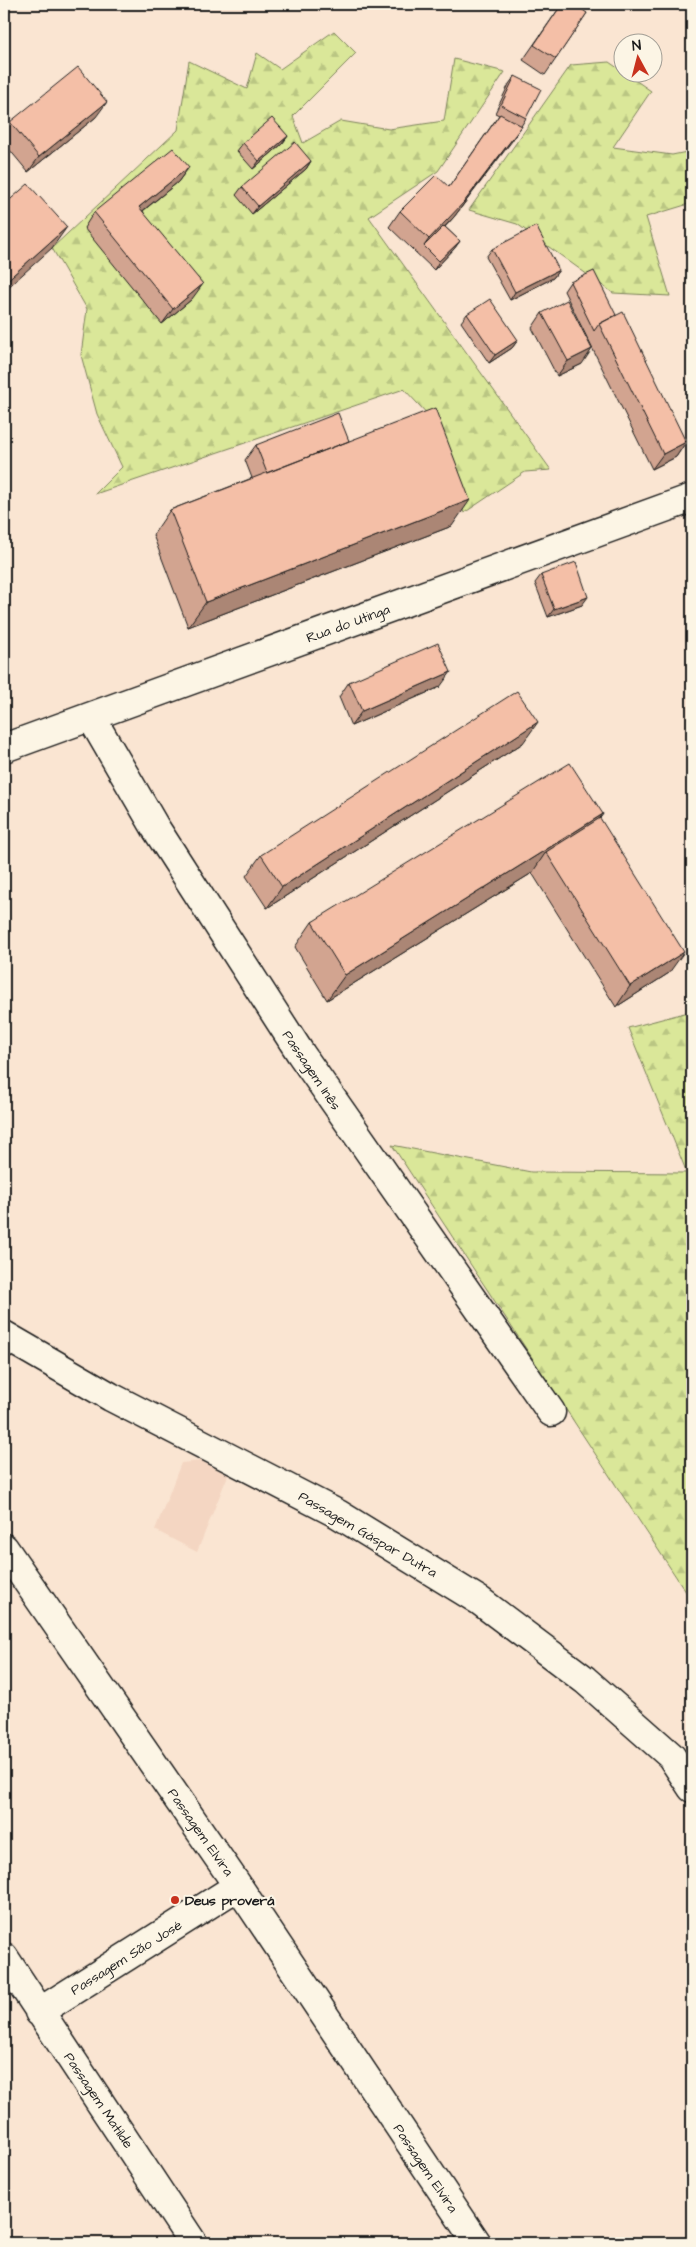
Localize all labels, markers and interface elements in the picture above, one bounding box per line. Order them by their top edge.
north arrow [614,32,664,82]
text: N [631,36,642,57]
street label: Rua do Utinga [304,600,393,648]
street label: Passagem Inês [277,1027,345,1114]
street label: Passagem Gáspar Dutra [294,1487,441,1583]
street label: Passagem Elvira [162,1785,238,1881]
place label: Deus proverá [185,1891,275,1911]
marker: Deus proverá [169,1894,181,1906]
street label: Passagem São José [67,1915,186,2000]
street label: Passagem Matilde [59,2049,138,2153]
street label: Passagem Elvira [388,2120,462,2217]

